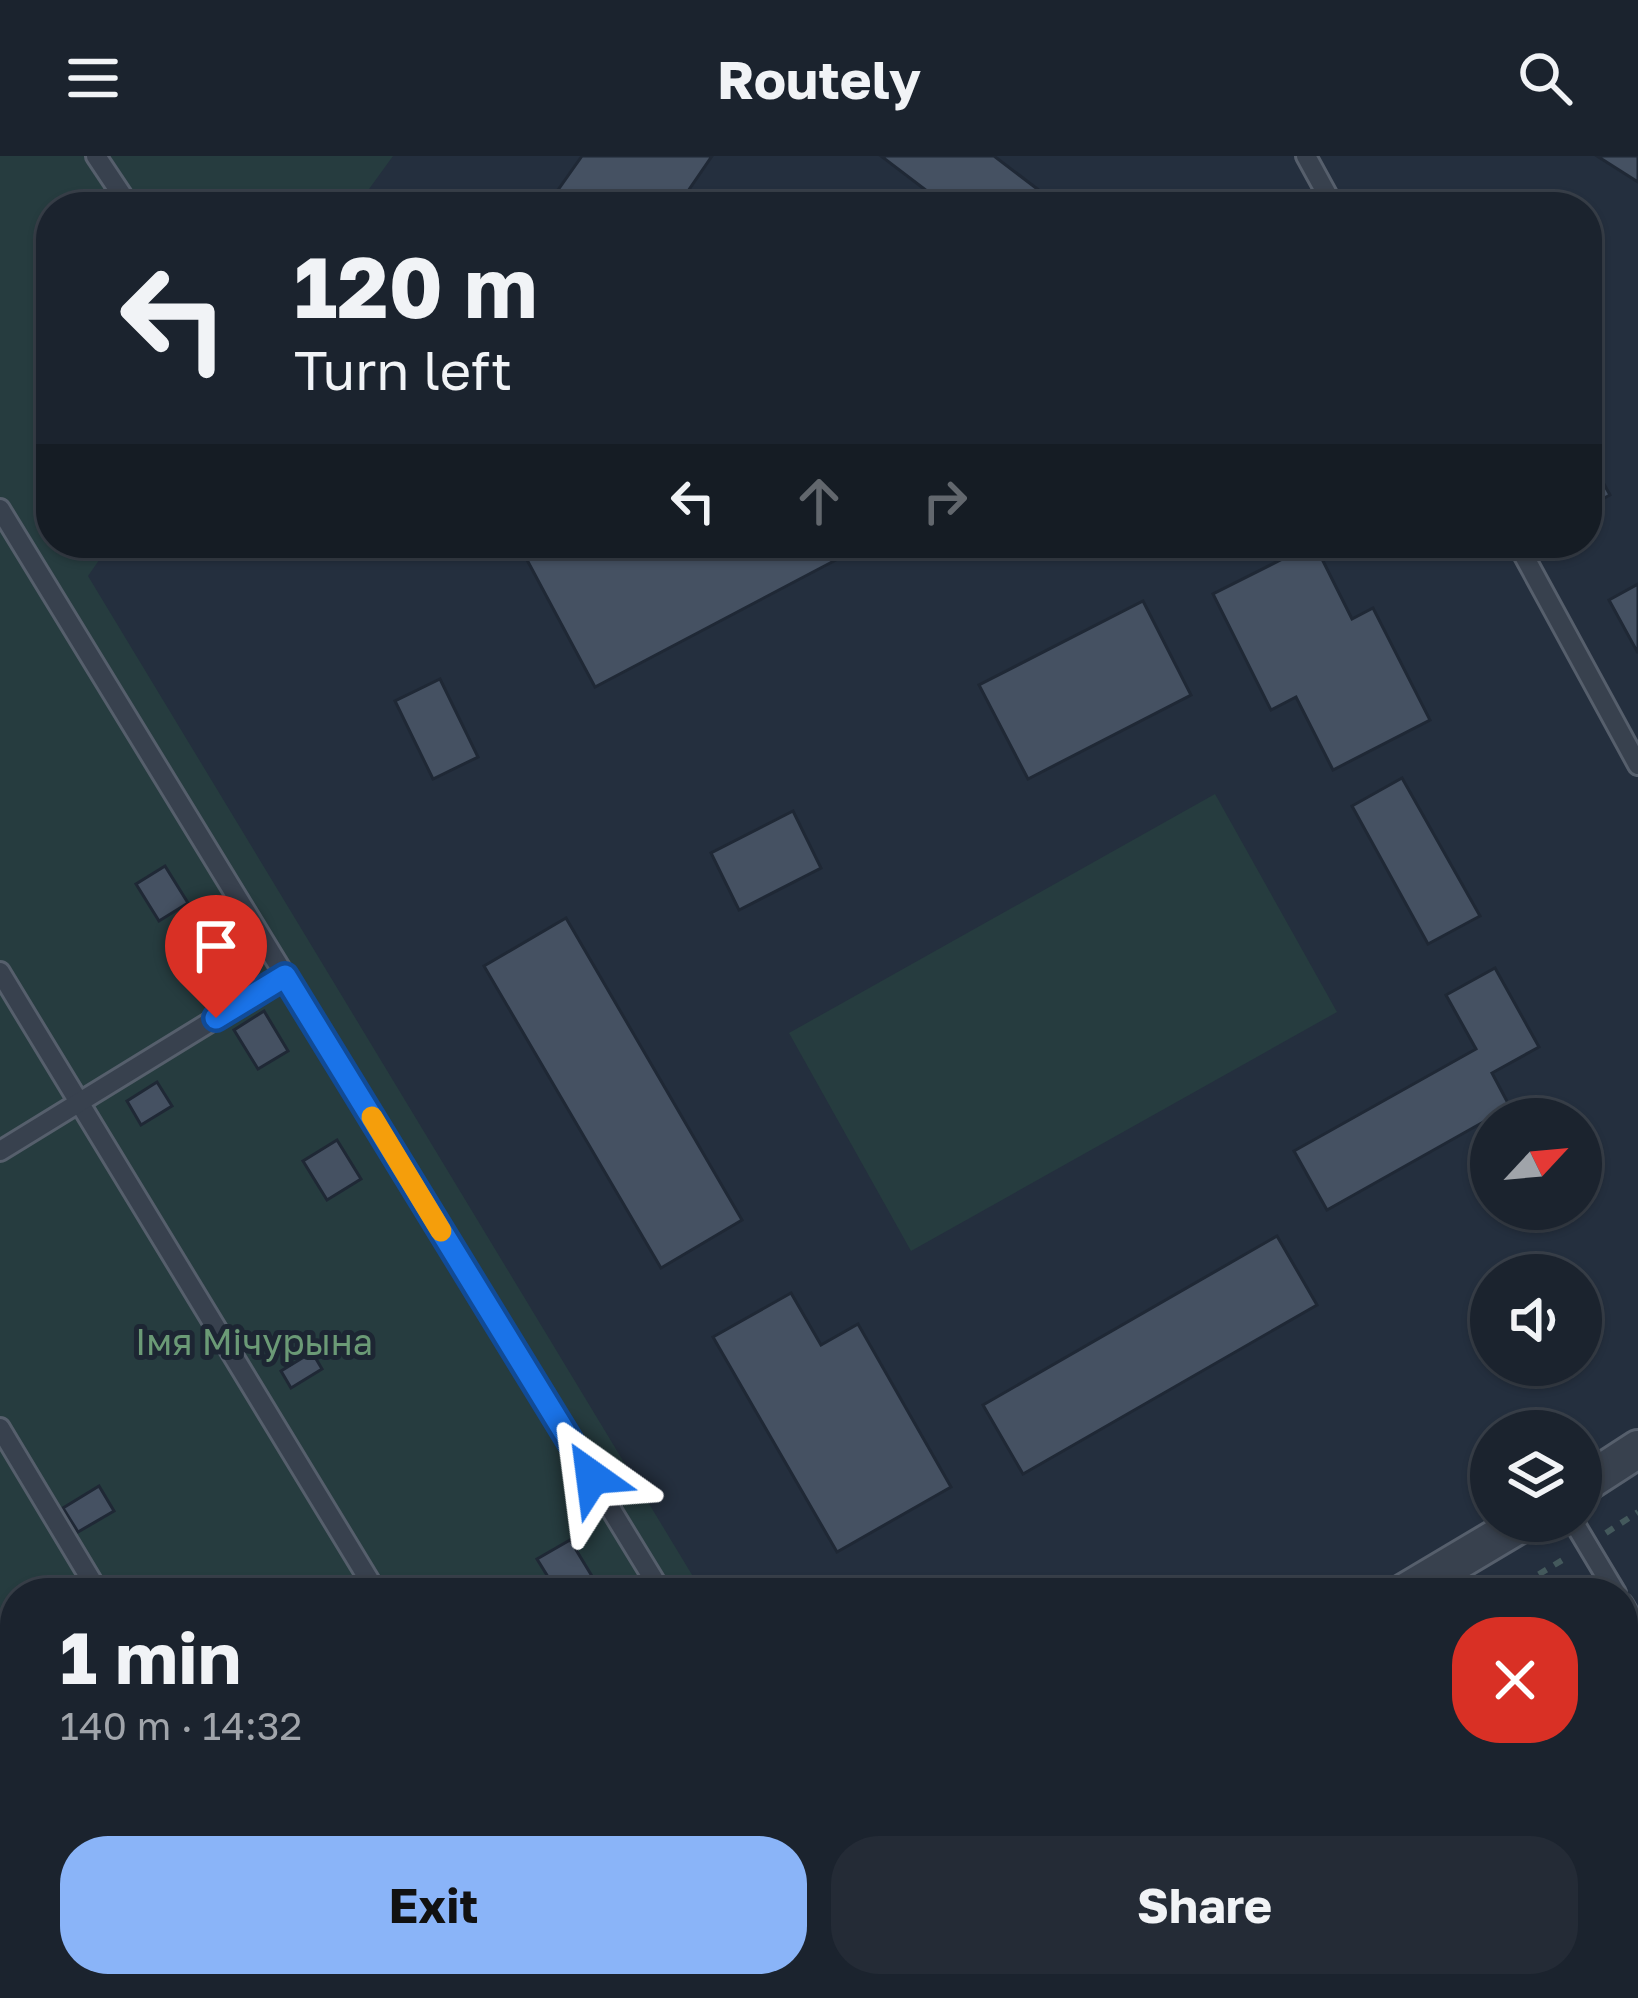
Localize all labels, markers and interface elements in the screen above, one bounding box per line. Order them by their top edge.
icon: menu [60,45,126,111]
icon: search [1512,45,1578,111]
text: Routely [717,46,921,111]
text: 120 m [294,236,538,336]
icon: left [96,240,252,396]
text: Turn left [294,337,512,402]
icon: left [660,468,726,534]
icon: ahead [786,468,852,534]
icon: right [912,468,978,534]
pin [165,895,267,1018]
icon: arrive [183,913,249,979]
north arrow [1470,1098,1602,1230]
map controls [1470,1098,1602,1542]
button: sound [1470,1254,1602,1386]
park label: Імя Мічурына [135,1320,373,1363]
button: layers [1470,1410,1602,1542]
position arrow [529,1414,655,1540]
text: 1 min [60,1613,241,1700]
button: close [1452,1617,1578,1743]
text: 140 m · 14:32 [60,1702,302,1749]
button: Exit [60,1836,807,1974]
button: Share [831,1836,1578,1974]

